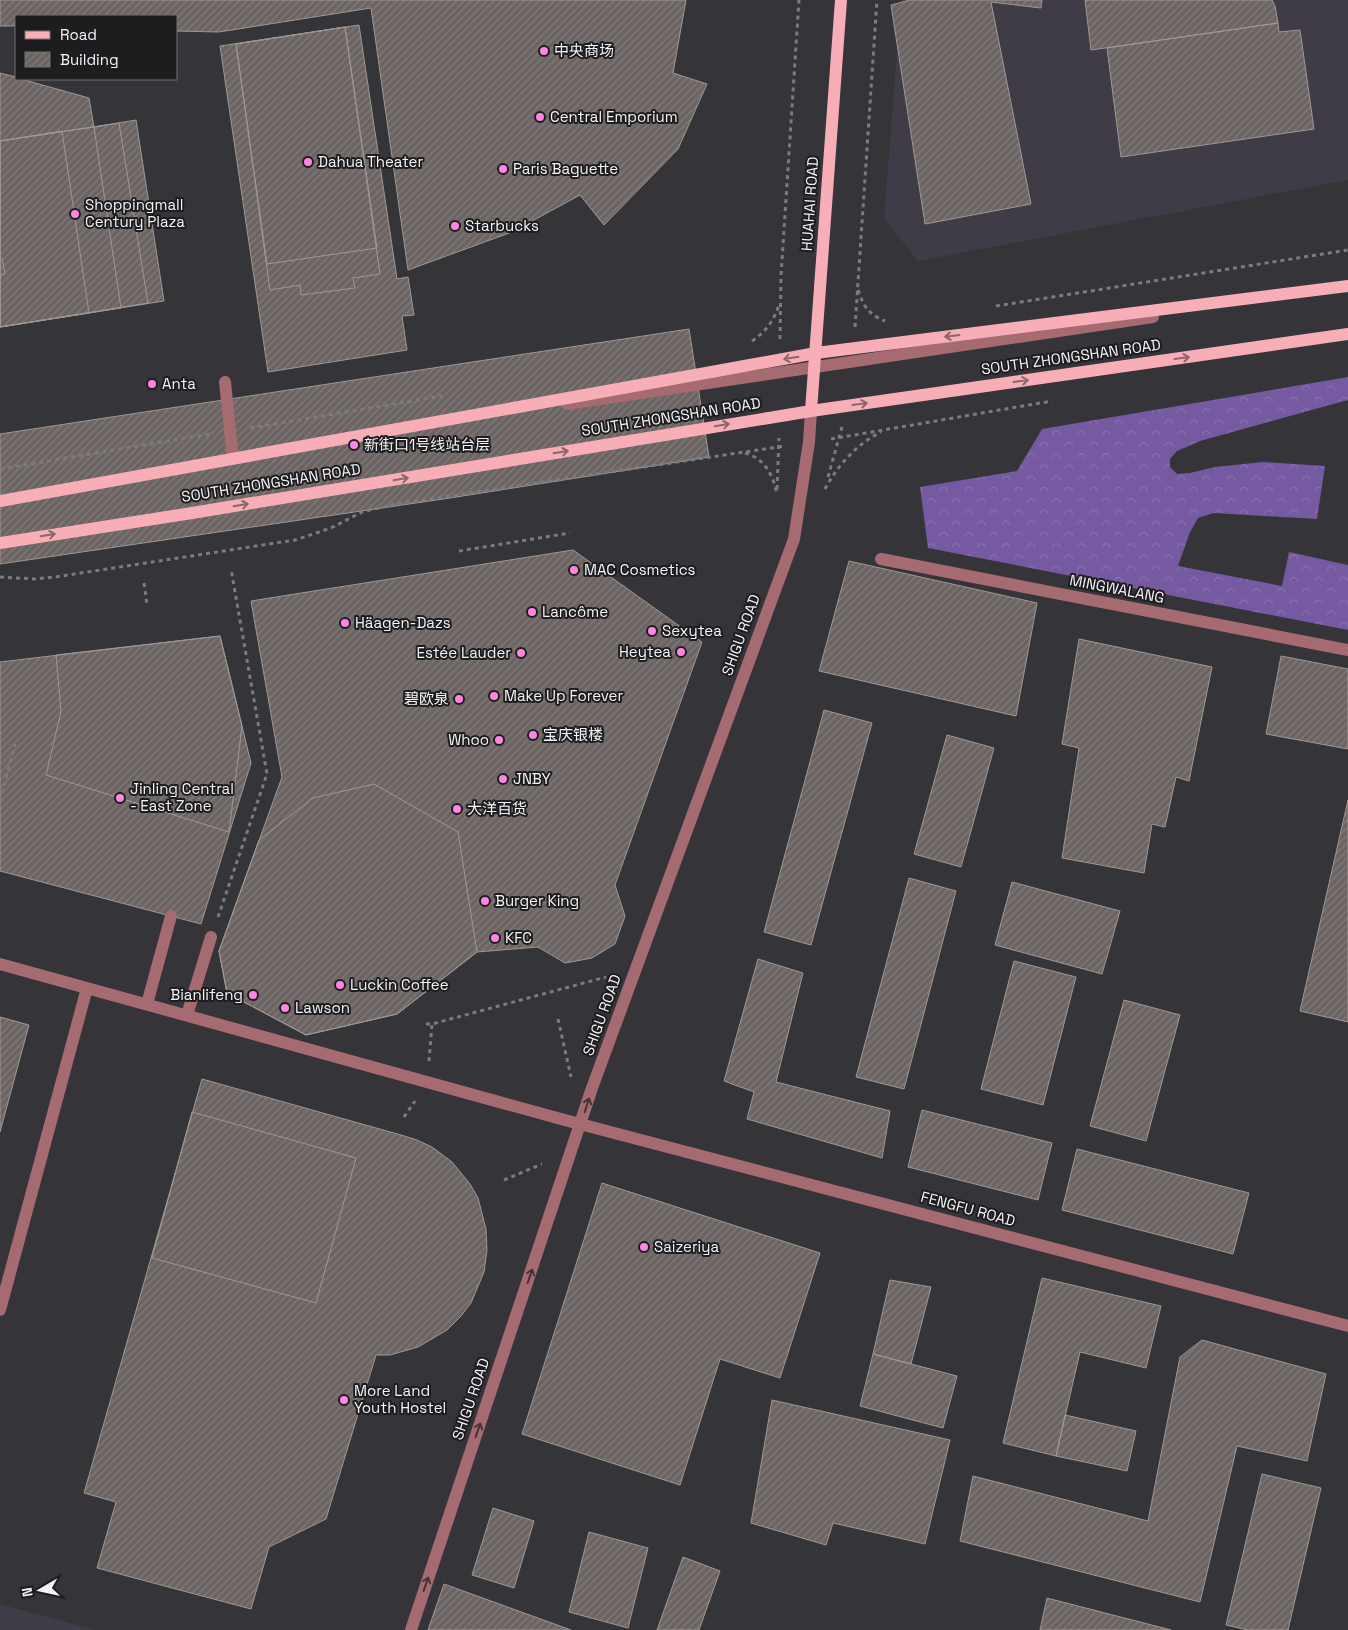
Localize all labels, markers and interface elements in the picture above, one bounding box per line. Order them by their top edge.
legend [15,15,178,80]
text: Road [60,25,97,44]
place label: 中央商场 [554,41,614,60]
marker: 中央商场 [538,45,550,57]
text: Building [60,50,119,69]
place label: Central Emporium [550,107,678,126]
marker: Central Emporium [534,111,546,123]
place label: Dahua Theater [318,152,423,171]
marker: Dahua Theater [302,156,314,168]
street label: HUAHAI ROAD [797,156,822,252]
place label: Paris Baguette [513,159,618,178]
marker: Paris Baguette [497,163,509,175]
place label: Shoppingmall Century Plaza [85,195,185,231]
marker: Shoppingmall Century Plaza [69,208,81,220]
place label: Starbucks [465,216,539,235]
marker: Starbucks [449,220,461,232]
one-way arrow [945,331,961,341]
street label: SOUTH ZHONGSHAN ROAD [980,334,1162,379]
one-way arrow [784,353,800,363]
one-way arrow [1173,353,1189,363]
place label: Anta [162,374,196,393]
one-way arrow [1012,376,1028,386]
marker: Anta [146,378,158,390]
street label: SOUTH ZHONGSHAN ROAD [580,393,762,440]
one-way arrow [851,398,867,408]
one-way arrow [713,420,729,430]
place label: 新街口1号线站台层 [364,435,490,454]
marker: 新街口1号线站台层 [348,439,360,451]
one-way arrow [553,447,569,457]
street label: SOUTH ZHONGSHAN ROAD [180,459,362,506]
one-way arrow [393,473,409,483]
one-way arrow [232,500,248,510]
one-way arrow [40,530,56,540]
place label: MAC Cosmetics [584,560,696,579]
marker: MAC Cosmetics [568,564,580,576]
street label: MINGWALANG [1068,570,1166,607]
street label: SHIGU ROAD [717,592,764,678]
place label: Lancôme [542,602,608,621]
marker: Lancôme [526,606,538,618]
place label: Häagen-Dazs [355,613,451,632]
marker: Häagen-Dazs [339,617,351,629]
place label: Sexytea [662,621,722,640]
marker: Sexytea [646,625,658,637]
place label: Heytea [619,642,671,661]
place label: Estée Lauder [417,643,511,662]
marker: Heytea [675,646,687,658]
marker: Estée Lauder [515,647,527,659]
place label: Make Up Forever [504,686,623,705]
place label: 碧欧泉 [404,689,449,708]
marker: Make Up Forever [488,690,500,702]
marker: 碧欧泉 [453,693,465,705]
place label: 宝庆银楼 [543,725,603,744]
marker: 宝庆银楼 [527,729,539,741]
place label: Whoo [448,730,489,749]
marker: Whoo [493,734,505,746]
place label: JNBY [513,769,551,788]
marker: JNBY [497,773,509,785]
place label: Jinling Central - East Zone [130,779,234,815]
marker: Jinling Central - East Zone [114,792,126,804]
place label: 大洋百货 [467,799,527,818]
marker: 大洋百货 [451,803,463,815]
place label: Burger King [495,891,579,910]
marker: Burger King [479,895,491,907]
place label: KFC [505,928,532,947]
marker: KFC [489,932,501,944]
street label: SHIGU ROAD [578,972,625,1058]
place label: Luckin Coffee [350,975,449,994]
marker: Luckin Coffee [334,979,346,991]
place label: Bianlifeng [170,985,243,1004]
marker: Bianlifeng [247,989,259,1001]
place label: Lawson [295,998,350,1017]
marker: Lawson [279,1002,291,1014]
one-way arrow [583,1098,592,1113]
street label: FENGFU ROAD [919,1187,1018,1230]
place label: Saizeriya [654,1237,719,1256]
marker: Saizeriya [638,1241,650,1253]
one-way arrow [525,1268,535,1284]
street label: SHIGU ROAD [448,1355,493,1442]
place label: More Land Youth Hostel [354,1381,446,1417]
marker: More Land Youth Hostel [338,1394,350,1406]
one-way arrow [474,1422,483,1438]
north arrow [15,1565,65,1615]
one-way arrow [422,1576,431,1592]
text: N [18,1586,37,1598]

